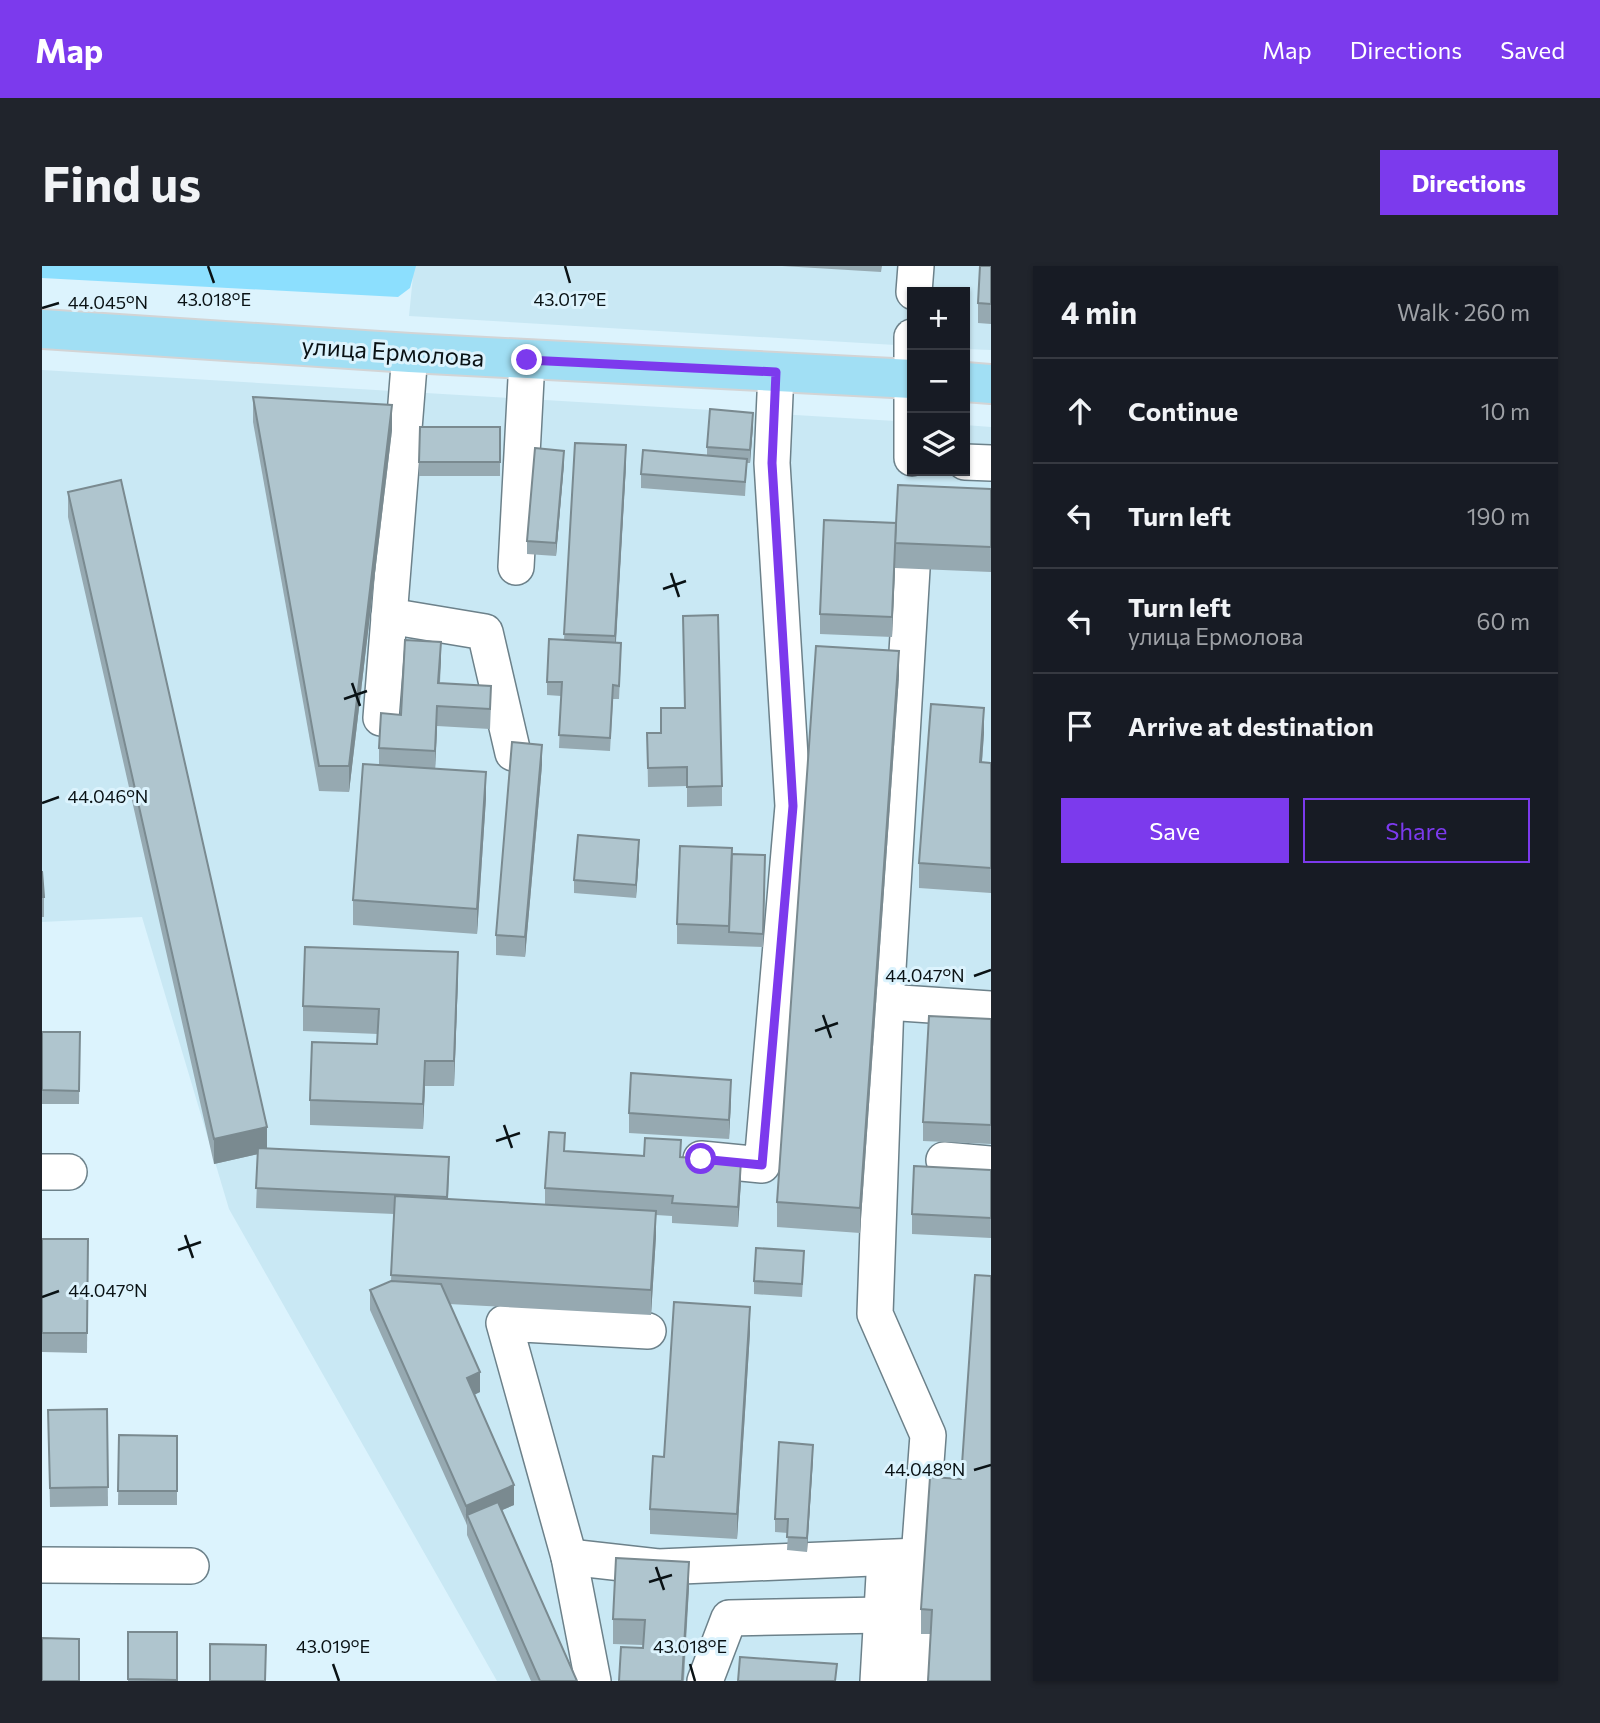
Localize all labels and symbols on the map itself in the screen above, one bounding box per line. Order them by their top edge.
text: 43.018°E [177,288,251,310]
text: 43.017°E [534,288,606,310]
text: 44.045°N [68,291,148,313]
street label: улица Ермолова [301,330,485,372]
route end [511,344,542,375]
text: 44.046°N [68,785,148,807]
text: 44.047°N [885,964,965,986]
route start [685,1143,716,1174]
text: 44.047°N [68,1279,148,1301]
text: 44.048°N [885,1458,965,1480]
text: 43.019°E [296,1635,370,1657]
text: 43.018°E [653,1635,727,1657]

